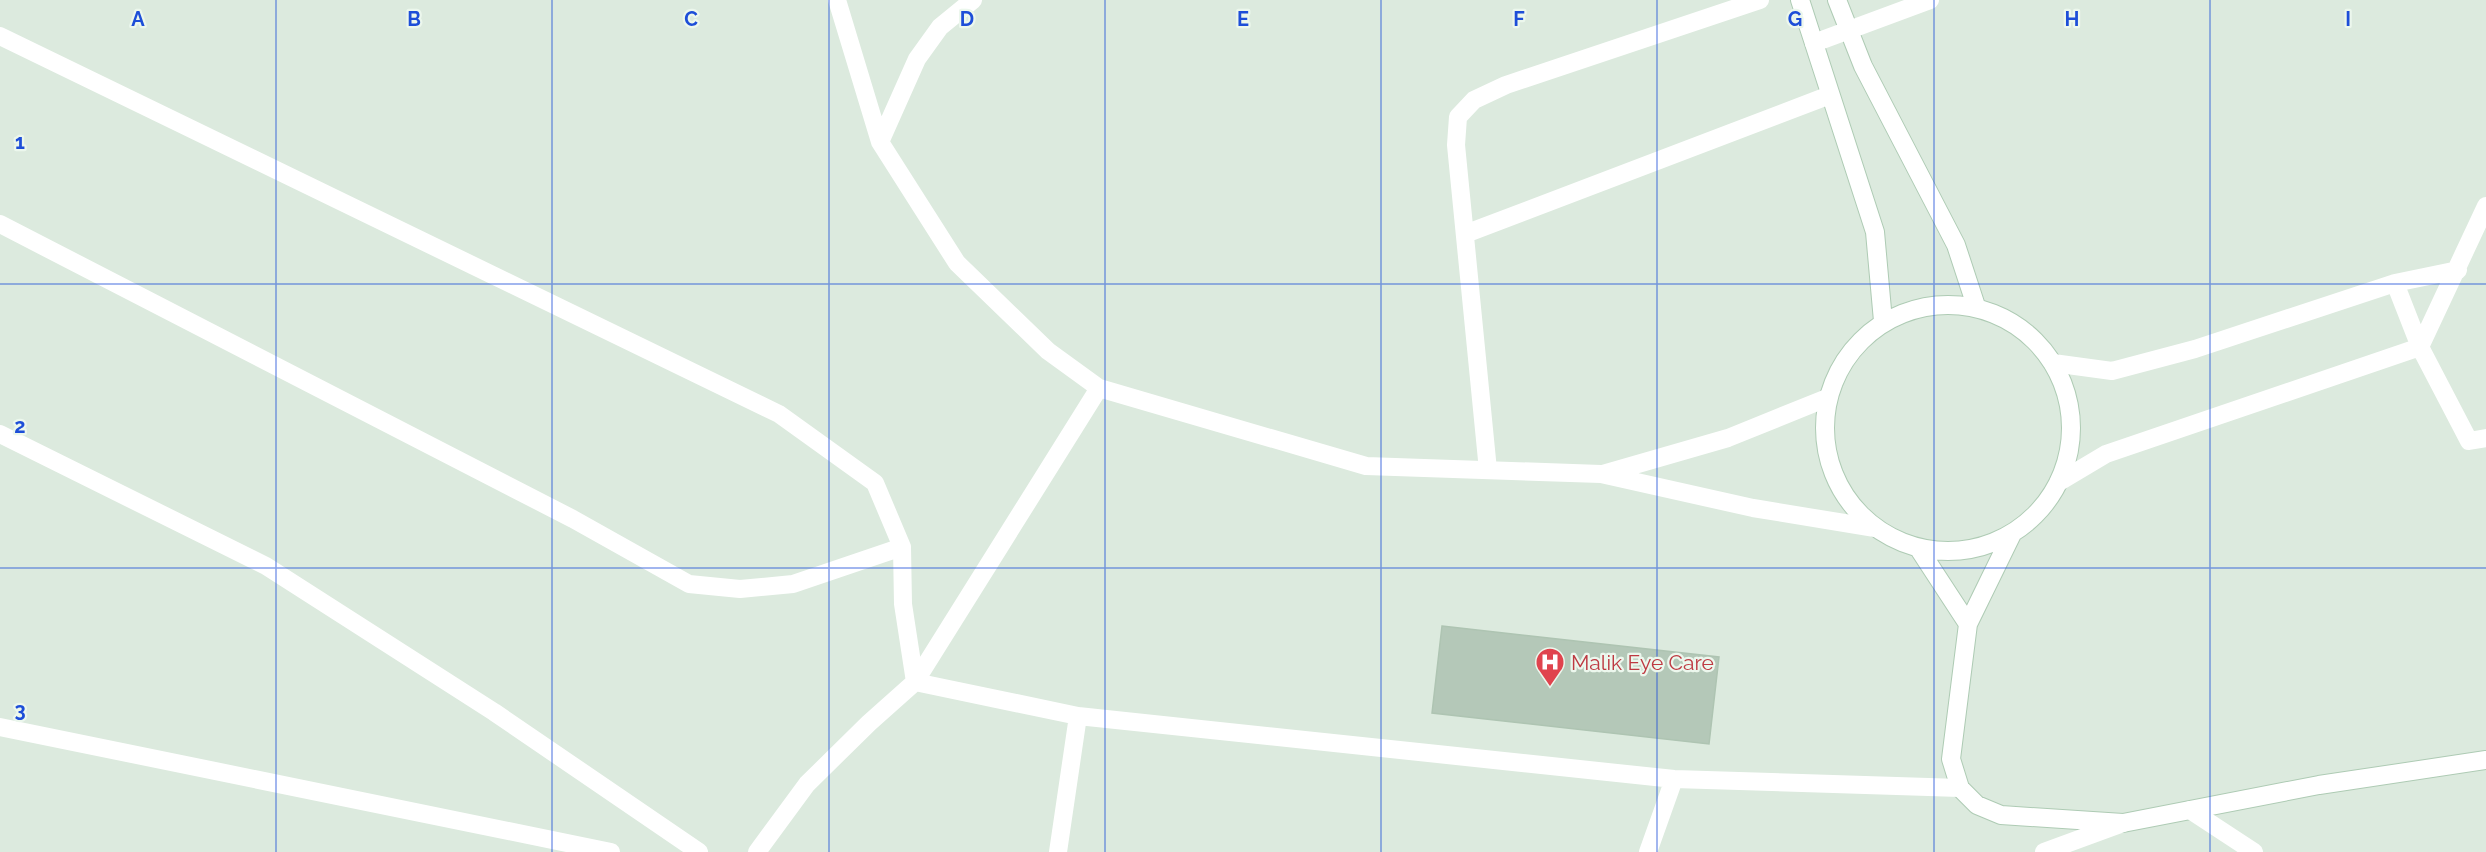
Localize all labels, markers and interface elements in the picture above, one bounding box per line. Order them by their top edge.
text: A [131,7,145,31]
text: B [407,7,421,31]
text: C [684,7,698,31]
text: D [960,7,974,31]
text: E [1237,7,1249,31]
text: F [1513,7,1525,31]
text: G [1788,7,1802,31]
text: H [2065,7,2079,31]
text: I [2345,7,2351,31]
text: 1 [15,130,25,154]
text: 2 [14,414,26,438]
hospital icon: Malik Eye Care [1534,646,1566,688]
place label: Malik Eye Care [1571,650,1714,675]
text: 3 [14,698,26,722]

